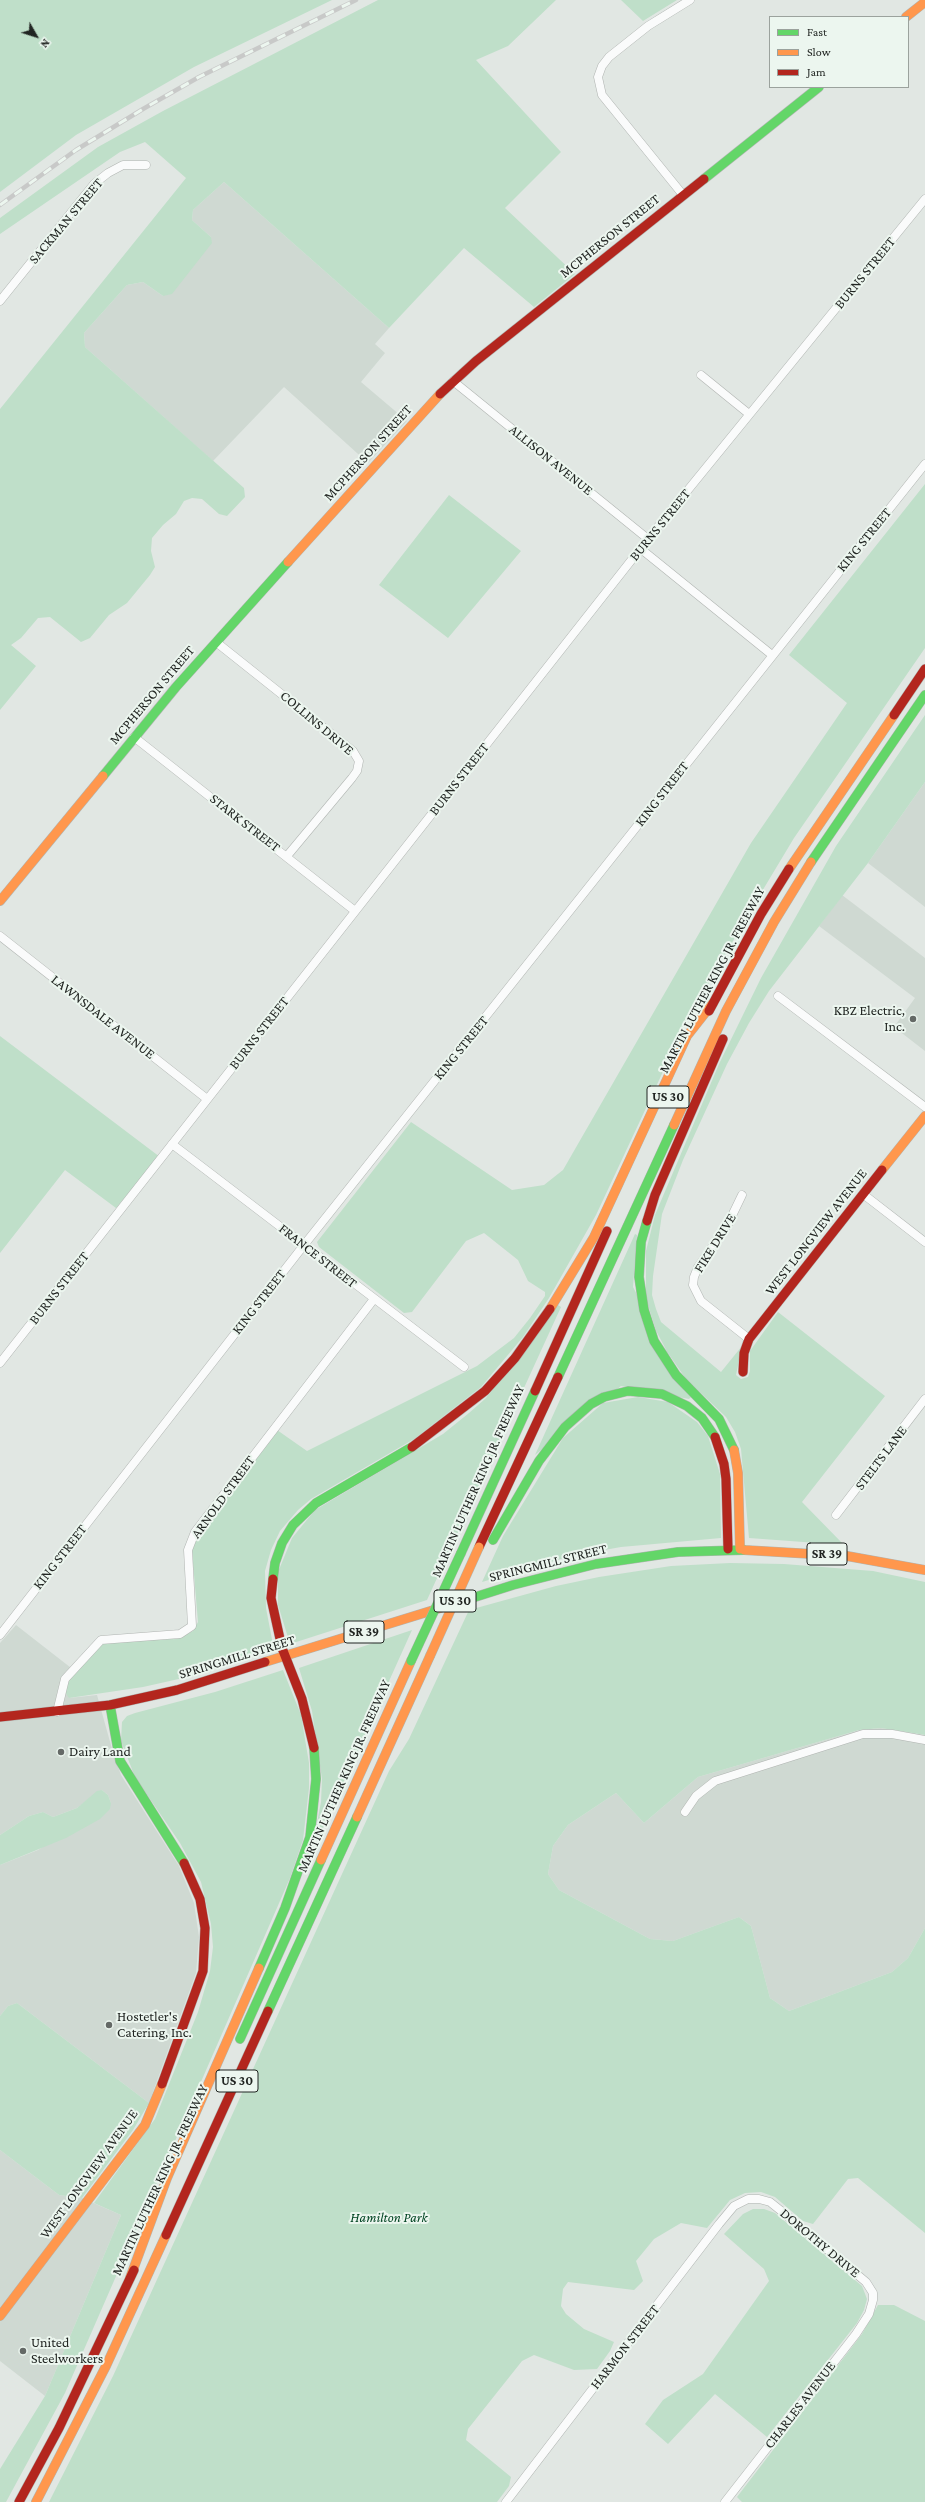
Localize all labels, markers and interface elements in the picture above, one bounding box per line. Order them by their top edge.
north arrow [16,16,56,56]
legend [769,16,909,88]
text: Fast [807,25,827,39]
text: N [38,37,52,50]
text: Slow [807,45,831,59]
text: Jam [807,65,826,79]
street label: SACKMAN STREET [25,175,107,267]
street label: MCPHERSON STREET [557,191,663,281]
street label: BURNS STREET [831,234,899,312]
street label: MCPHERSON STREET [320,401,416,505]
street label: ALLISON AVENUE [506,421,596,499]
street label: BURNS STREET [626,486,694,564]
street label: KING STREET [833,505,895,575]
street label: MCPHERSON STREET [106,642,198,748]
street label: COLLINS DRIVE [277,687,357,759]
street label: BURNS STREET [425,739,493,819]
street label: KING STREET [631,758,693,830]
street label: STARK STREET [206,790,284,856]
street label: MARTIN LUTHER KING JR. FREEWAY [656,884,768,1076]
street label: LAWNSDALE AVENUE [48,971,158,1063]
street label: BURNS STREET [225,993,293,1073]
place label: KBZ Electric, Inc. [834,1003,905,1036]
street label: KING STREET [430,1013,492,1083]
marker: KBZ Electric, Inc. [908,1014,918,1024]
road number: US 30 [647,1086,689,1108]
street label: WEST LONGVIEW AVENUE [761,1165,871,1299]
street label: FIKE DRIVE [690,1210,740,1276]
street label: FRANCE STREET [276,1220,360,1292]
street label: BURNS STREET [25,1248,93,1328]
street label: KING STREET [228,1266,290,1338]
street label: MARTIN LUTHER KING JR. FREEWAY [428,1382,528,1580]
street label: STELTS LANE [851,1422,911,1494]
street label: ARNOLD STREET [187,1452,259,1542]
street label: KING STREET [29,1521,91,1593]
street label: SPRINGMILL STREET [487,1540,609,1586]
road number: SR 39 [807,1543,847,1565]
road number: US 30 [434,1590,476,1612]
road number: SR 39 [344,1621,384,1643]
street label: SPRINGMILL STREET [177,1631,297,1683]
street label: MARTIN LUTHER KING JR. FREEWAY [294,1677,394,1875]
place label: Dairy Land [69,1744,131,1760]
marker: Dairy Land [56,1747,66,1757]
place label: Hostetler's Catering, Inc. [117,2009,192,2042]
marker: Hostetler's Catering, Inc. [104,2020,114,2030]
road number: US 30 [216,2070,258,2092]
street label: MARTIN LUTHER KING JR. FREEWAY [108,2082,212,2278]
street label: WEST LONGVIEW AVENUE [36,2106,142,2242]
street label: DOROTHY DRIVE [777,2205,863,2281]
park label: Hamilton Park [350,2210,428,2226]
street label: HARMON STREET [587,2301,663,2393]
place label: United Steelworkers [31,2335,103,2368]
marker: United Steelworkers [18,2346,28,2356]
street label: CHARLES AVENUE [761,2358,839,2452]

